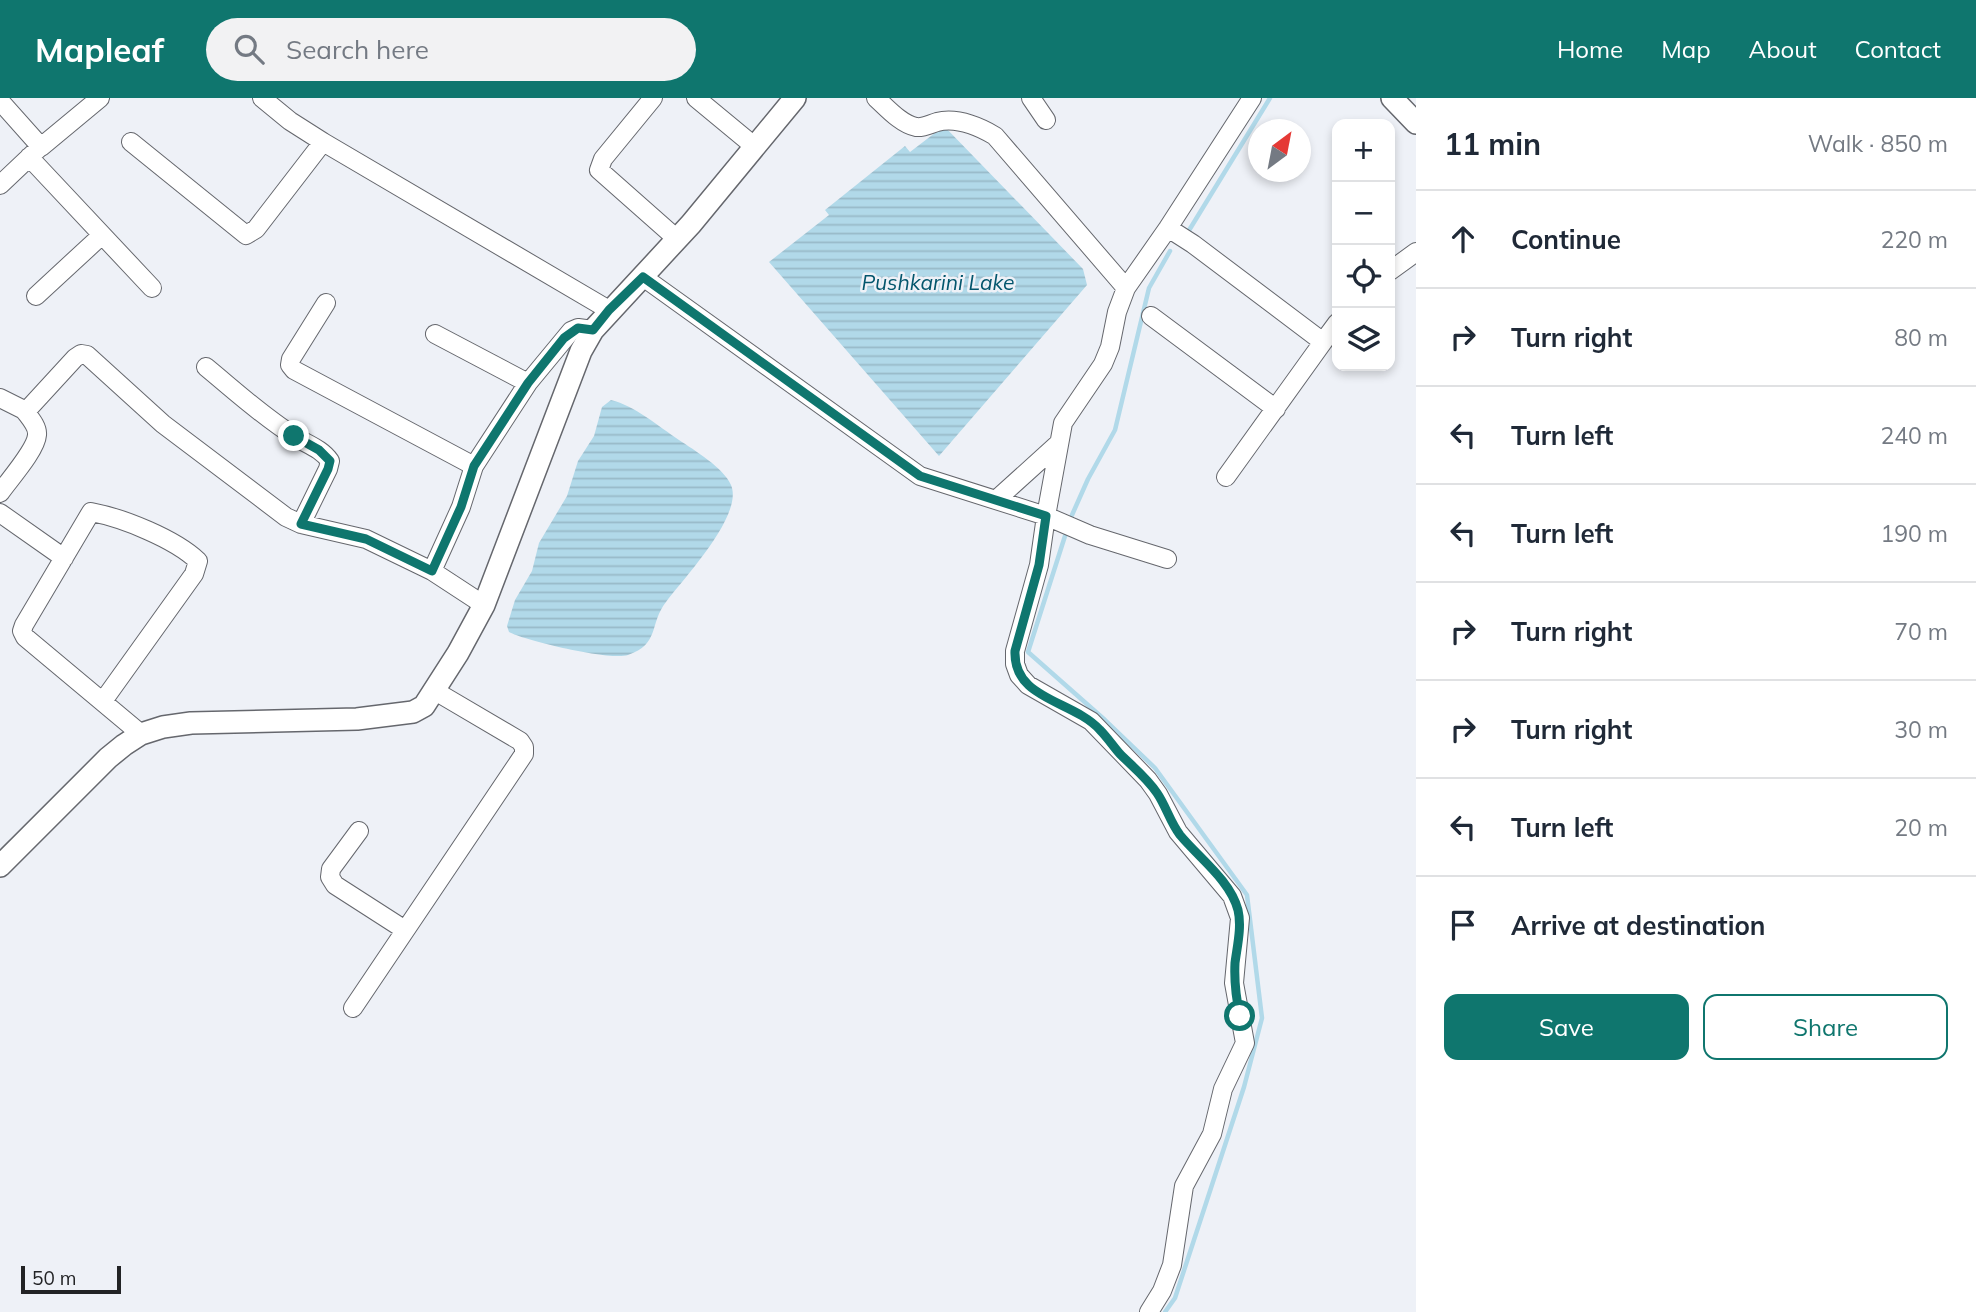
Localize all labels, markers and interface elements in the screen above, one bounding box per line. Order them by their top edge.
search box [206,18,696,81]
text: Mapleaf [35,29,164,70]
icon: search [230,30,268,68]
text: Search here [286,33,429,66]
text: Home [1557,34,1623,64]
text: Map [1661,34,1711,64]
text: About [1749,34,1817,64]
text: Contact [1855,34,1941,64]
north arrow [1248,119,1311,182]
map controls [1332,119,1395,371]
button: + [1332,119,1395,182]
text: 11 min [1444,125,1541,163]
text: Walk · 850 m [1808,129,1948,158]
button: − [1332,182,1395,245]
icon: ahead [1444,220,1482,258]
text: Continue [1511,223,1621,256]
text: 220 m [1880,225,1948,254]
button: locate [1332,245,1395,308]
water label: Pushkarini Lake [861,269,1015,295]
button: layers [1332,308,1395,371]
icon: right [1444,318,1482,356]
text: Turn right [1511,321,1632,354]
text: 80 m [1894,323,1948,352]
icon: left [1444,416,1482,454]
text: Turn left [1511,419,1613,452]
route end [278,420,309,451]
text: 240 m [1880,421,1948,450]
icon: left [1444,514,1482,552]
text: Turn left [1511,517,1613,550]
text: 190 m [1880,519,1948,548]
icon: right [1444,612,1482,650]
text: Turn right [1511,615,1632,648]
text: 70 m [1894,617,1948,646]
icon: right [1444,710,1482,748]
text: Turn right [1511,713,1632,746]
text: 30 m [1894,715,1948,744]
icon: left [1444,808,1482,846]
text: Turn left [1511,811,1613,844]
text: 20 m [1894,813,1948,842]
icon: arrive [1444,906,1482,944]
text: Arrive at destination [1511,909,1766,942]
button: Save [1444,994,1689,1060]
button: Share [1703,994,1948,1060]
route start [1224,1000,1255,1031]
scale bar [21,1263,121,1295]
text: 50 m [32,1266,76,1290]

